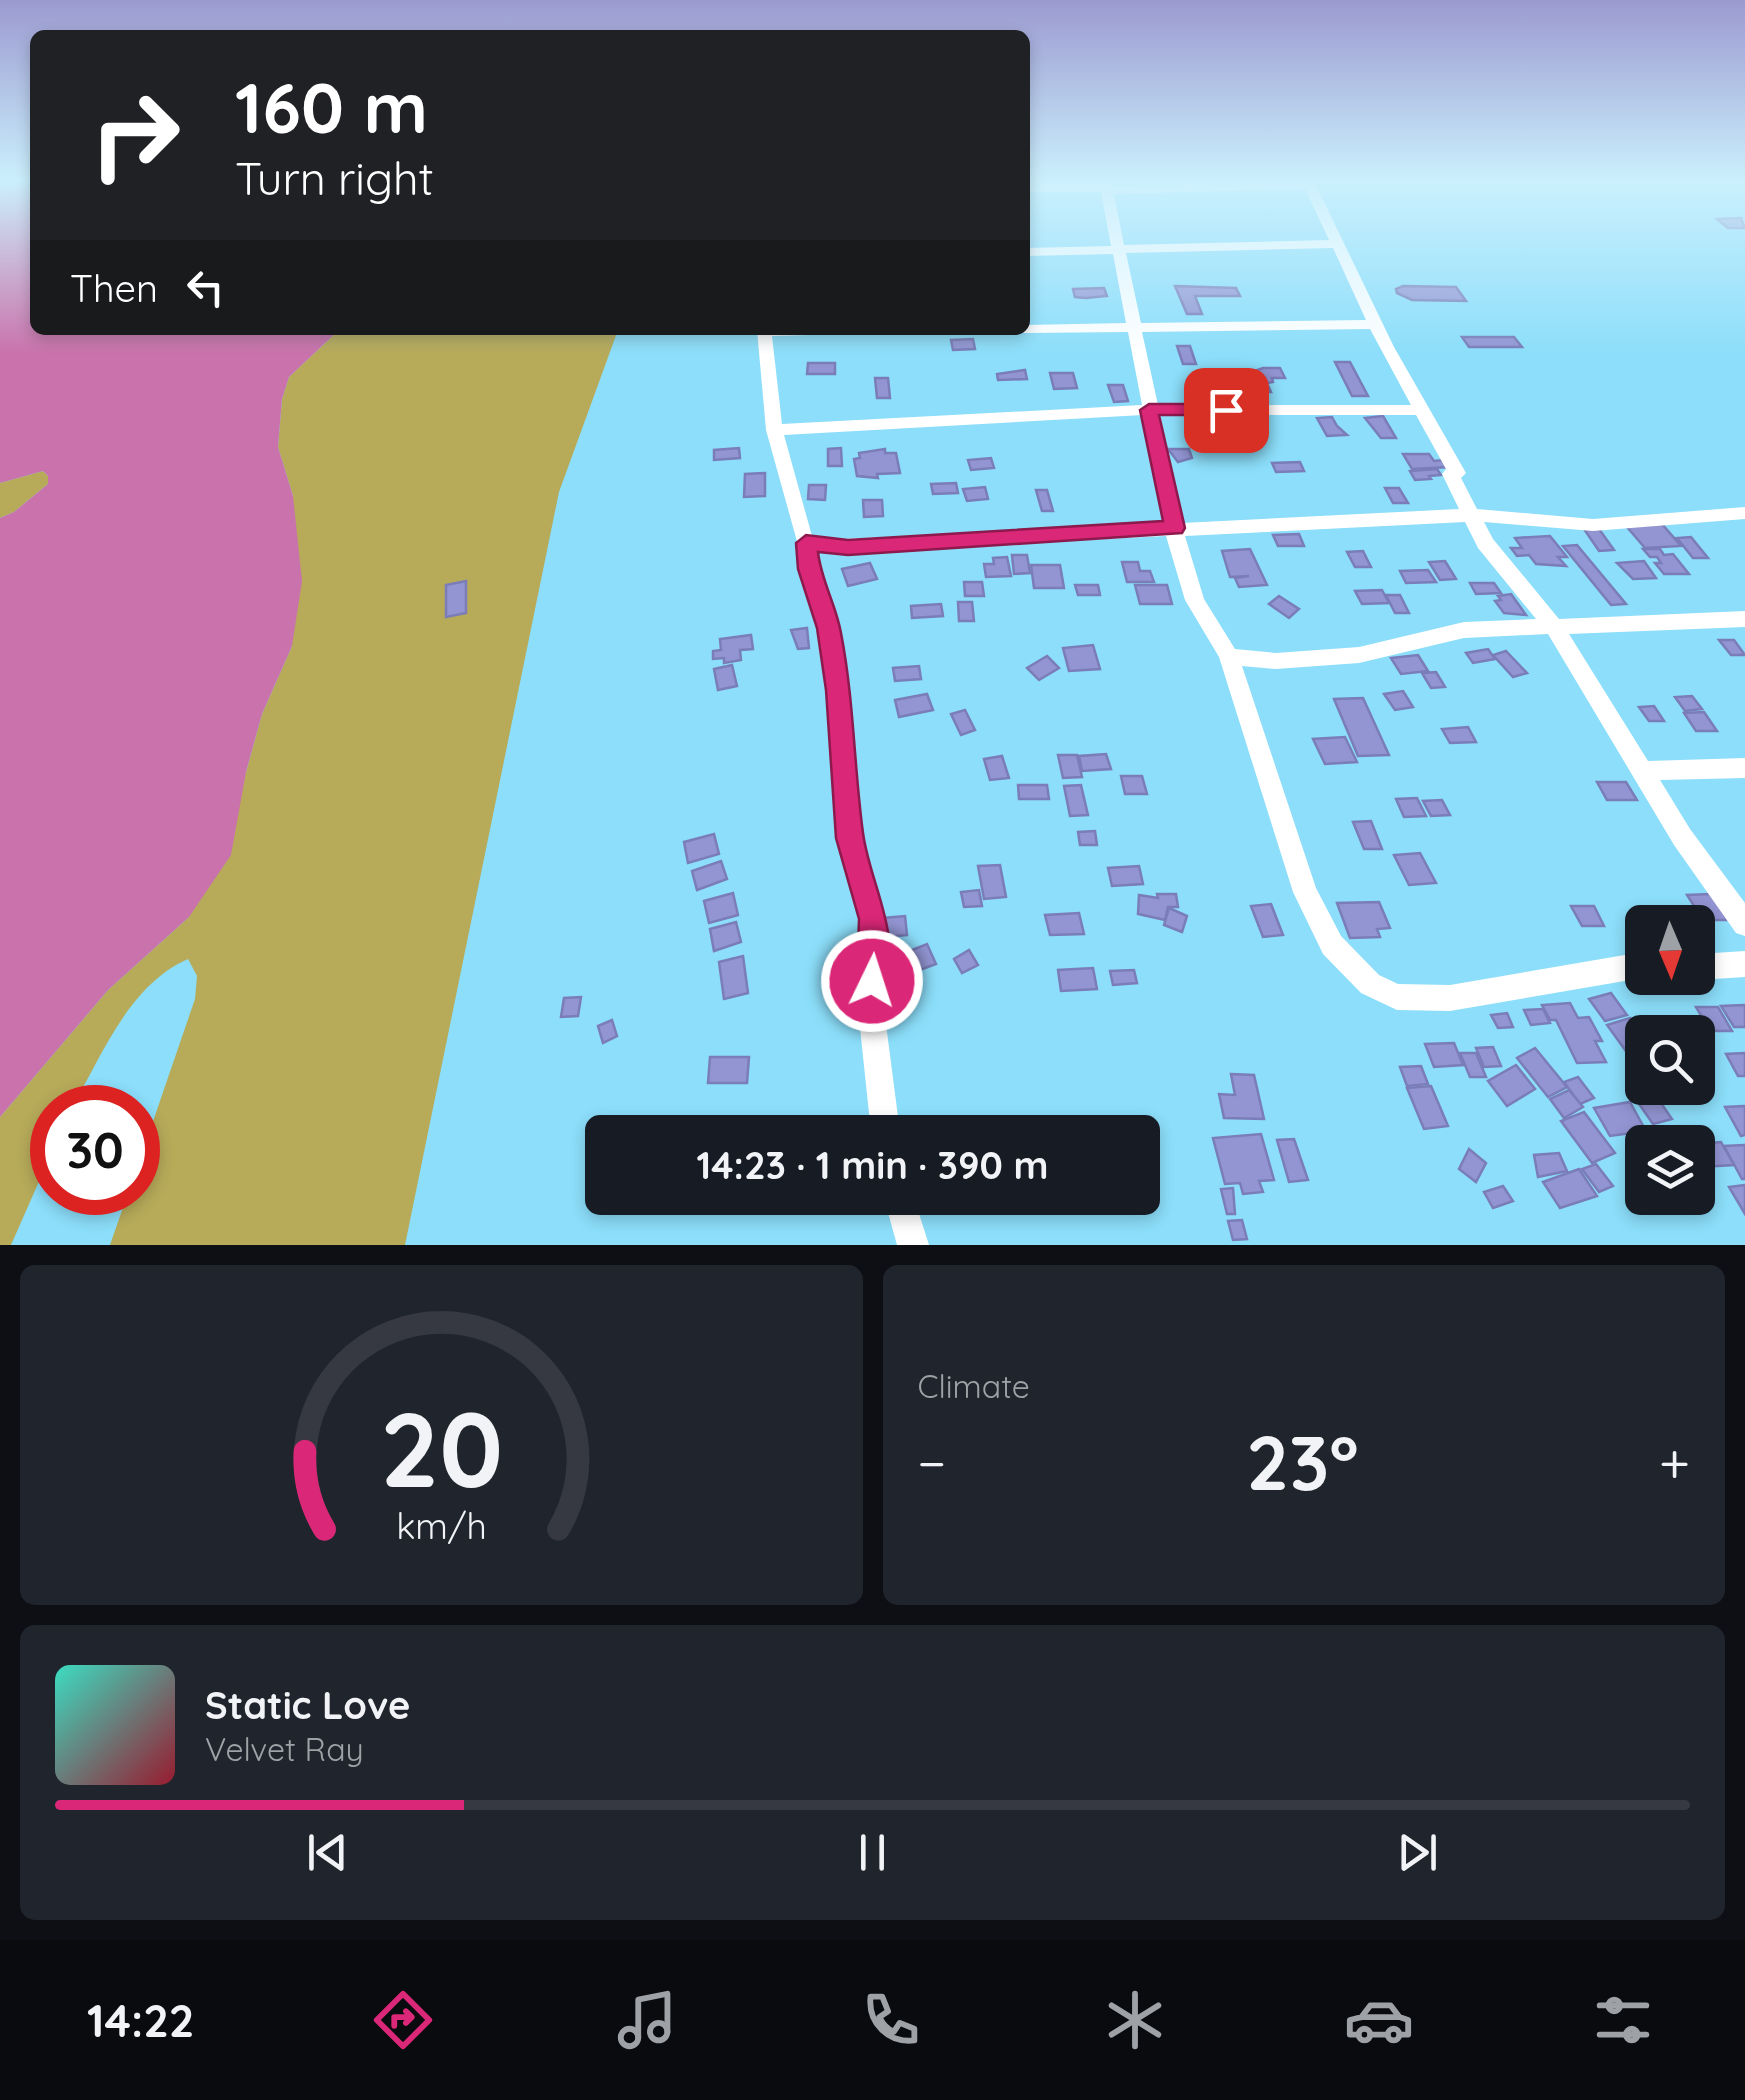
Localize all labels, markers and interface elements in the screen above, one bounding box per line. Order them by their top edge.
text: 160 m [235,63,428,151]
icon: right [70,70,200,200]
text: Turn right [235,150,434,206]
icon: left [178,260,233,315]
text: Then [70,264,158,312]
pin [1184,368,1269,453]
icon: arrive [1199,383,1254,438]
north arrow [1625,905,1715,995]
map controls [1625,905,1715,1215]
position arrow [820,929,924,1033]
button: search [1625,1015,1715,1105]
speed limit sign: 30 [30,1085,160,1215]
button: layers [1625,1125,1715,1215]
text: 14:23 · 1 min · 390 m [696,1141,1049,1189]
text: Climate [918,1366,1030,1406]
text: 20 [380,1383,503,1513]
text: 23° [1246,1415,1359,1509]
text: − [918,1428,946,1497]
text: + [1659,1428,1690,1497]
text: km/h [396,1503,487,1548]
text: Static Love [205,1681,410,1729]
text: Velvet Ray [205,1729,364,1769]
icon: previous [300,1825,355,1880]
icon: pause [845,1825,900,1880]
icon: next [1390,1825,1445,1880]
icon: directions [368,1985,438,2055]
icon: music [612,1985,682,2055]
icon: phone [856,1985,926,2055]
icon: climate [1100,1985,1170,2055]
icon: car [1344,1985,1414,2055]
icon: filters [1588,1985,1658,2055]
text: 14:22 [87,1992,194,2048]

